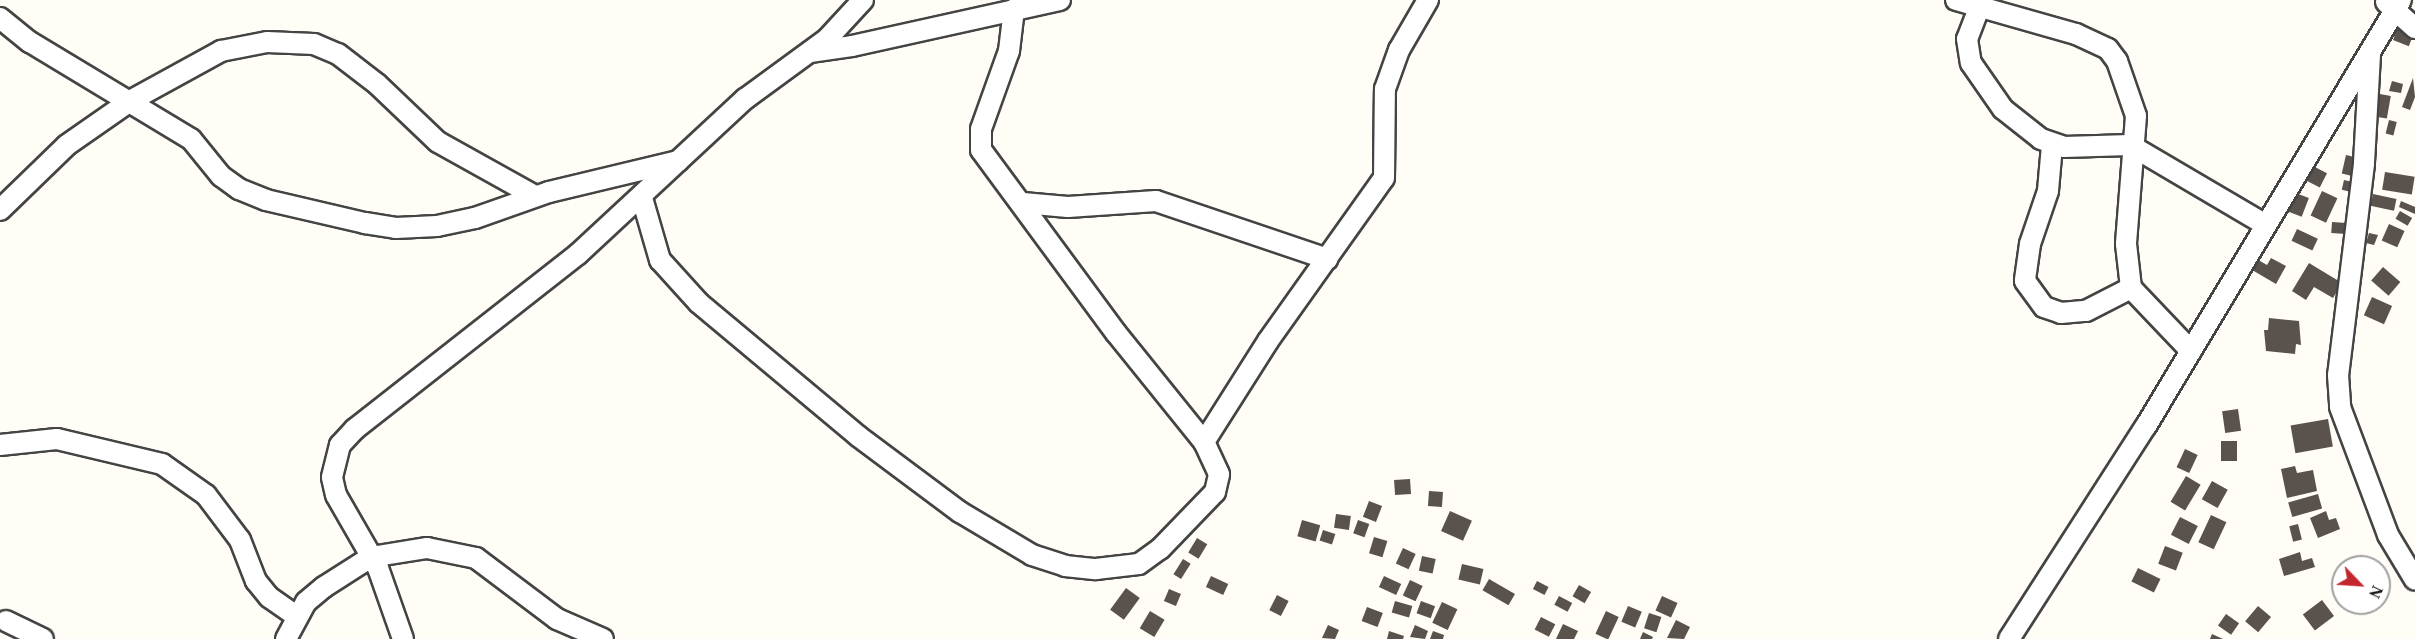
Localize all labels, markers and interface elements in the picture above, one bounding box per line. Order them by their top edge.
north arrow [2331,555,2391,615]
text: N [2366,583,2386,601]

